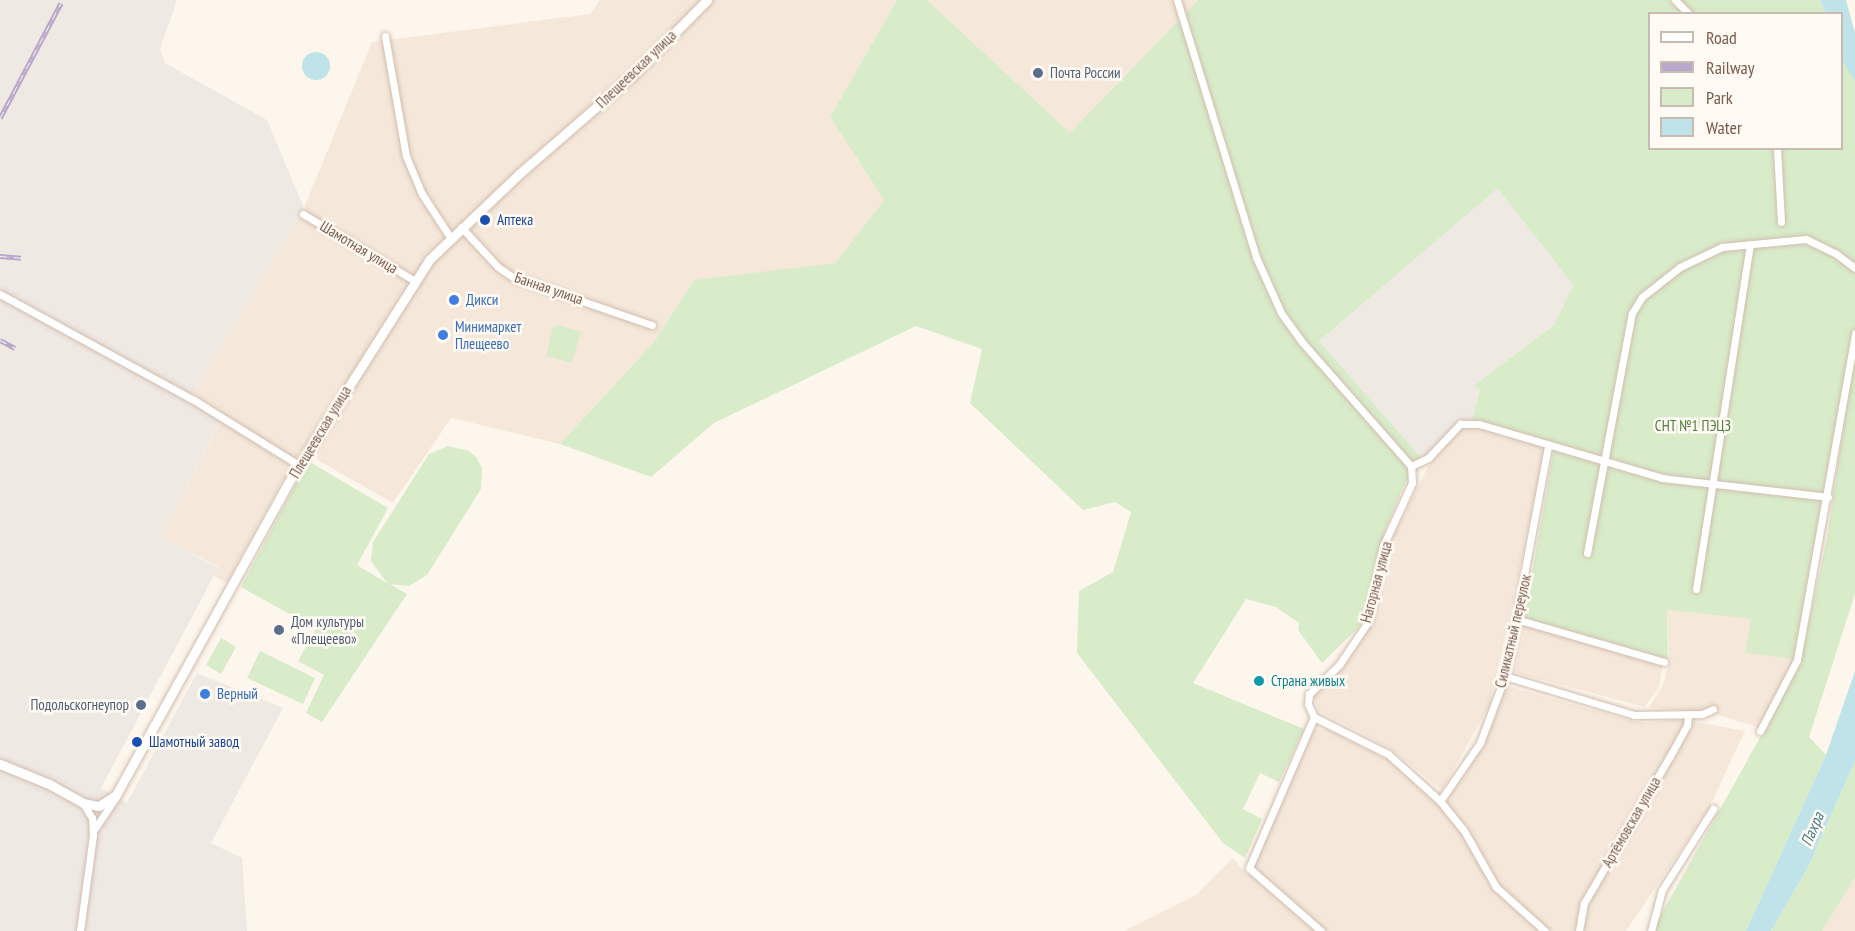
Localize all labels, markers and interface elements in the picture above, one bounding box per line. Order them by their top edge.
legend [1648,12,1843,150]
street label: Плещеевская улица [592,26,680,112]
text: Road [1706,26,1737,49]
text: Railway [1706,56,1755,79]
place label: Почта России [1050,64,1121,82]
marker: Почта России [1031,66,1045,80]
text: Park [1706,86,1733,109]
text: Water [1706,116,1742,139]
place label: Аптека [497,211,533,229]
marker: Аптека [478,213,492,227]
street label: Шамотная улица [317,217,401,277]
street label: Банная улица [512,268,586,308]
place label: Дикси [466,291,498,309]
marker: Дикси [447,293,461,307]
place label: Минимаркет Плещеево [455,317,521,352]
marker: Минимаркет Плещеево [436,328,450,342]
street label: Плещеевская улица [285,383,355,481]
park label: СНТ №1 ПЭЦЗ [1655,417,1731,435]
street label: Нагорная улица [1356,539,1396,625]
street label: Силикатный переулок [1491,572,1535,690]
place label: Дом культуры «Плещеево» [291,612,364,647]
marker: Дом культуры «Плещеево» [272,623,286,637]
place label: Страна живых [1271,672,1345,690]
marker: Страна живых [1252,674,1266,688]
place label: Верный [217,685,258,703]
marker: Верный [198,687,212,701]
place label: Подольскогнеупор [30,696,129,714]
marker: Подольскогнеупор [134,698,148,712]
place label: Шамотный завод [149,733,239,751]
marker: Шамотный завод [130,735,144,749]
street label: Артёмовская улица [1598,774,1664,870]
water label: Пахра [1796,809,1828,849]

